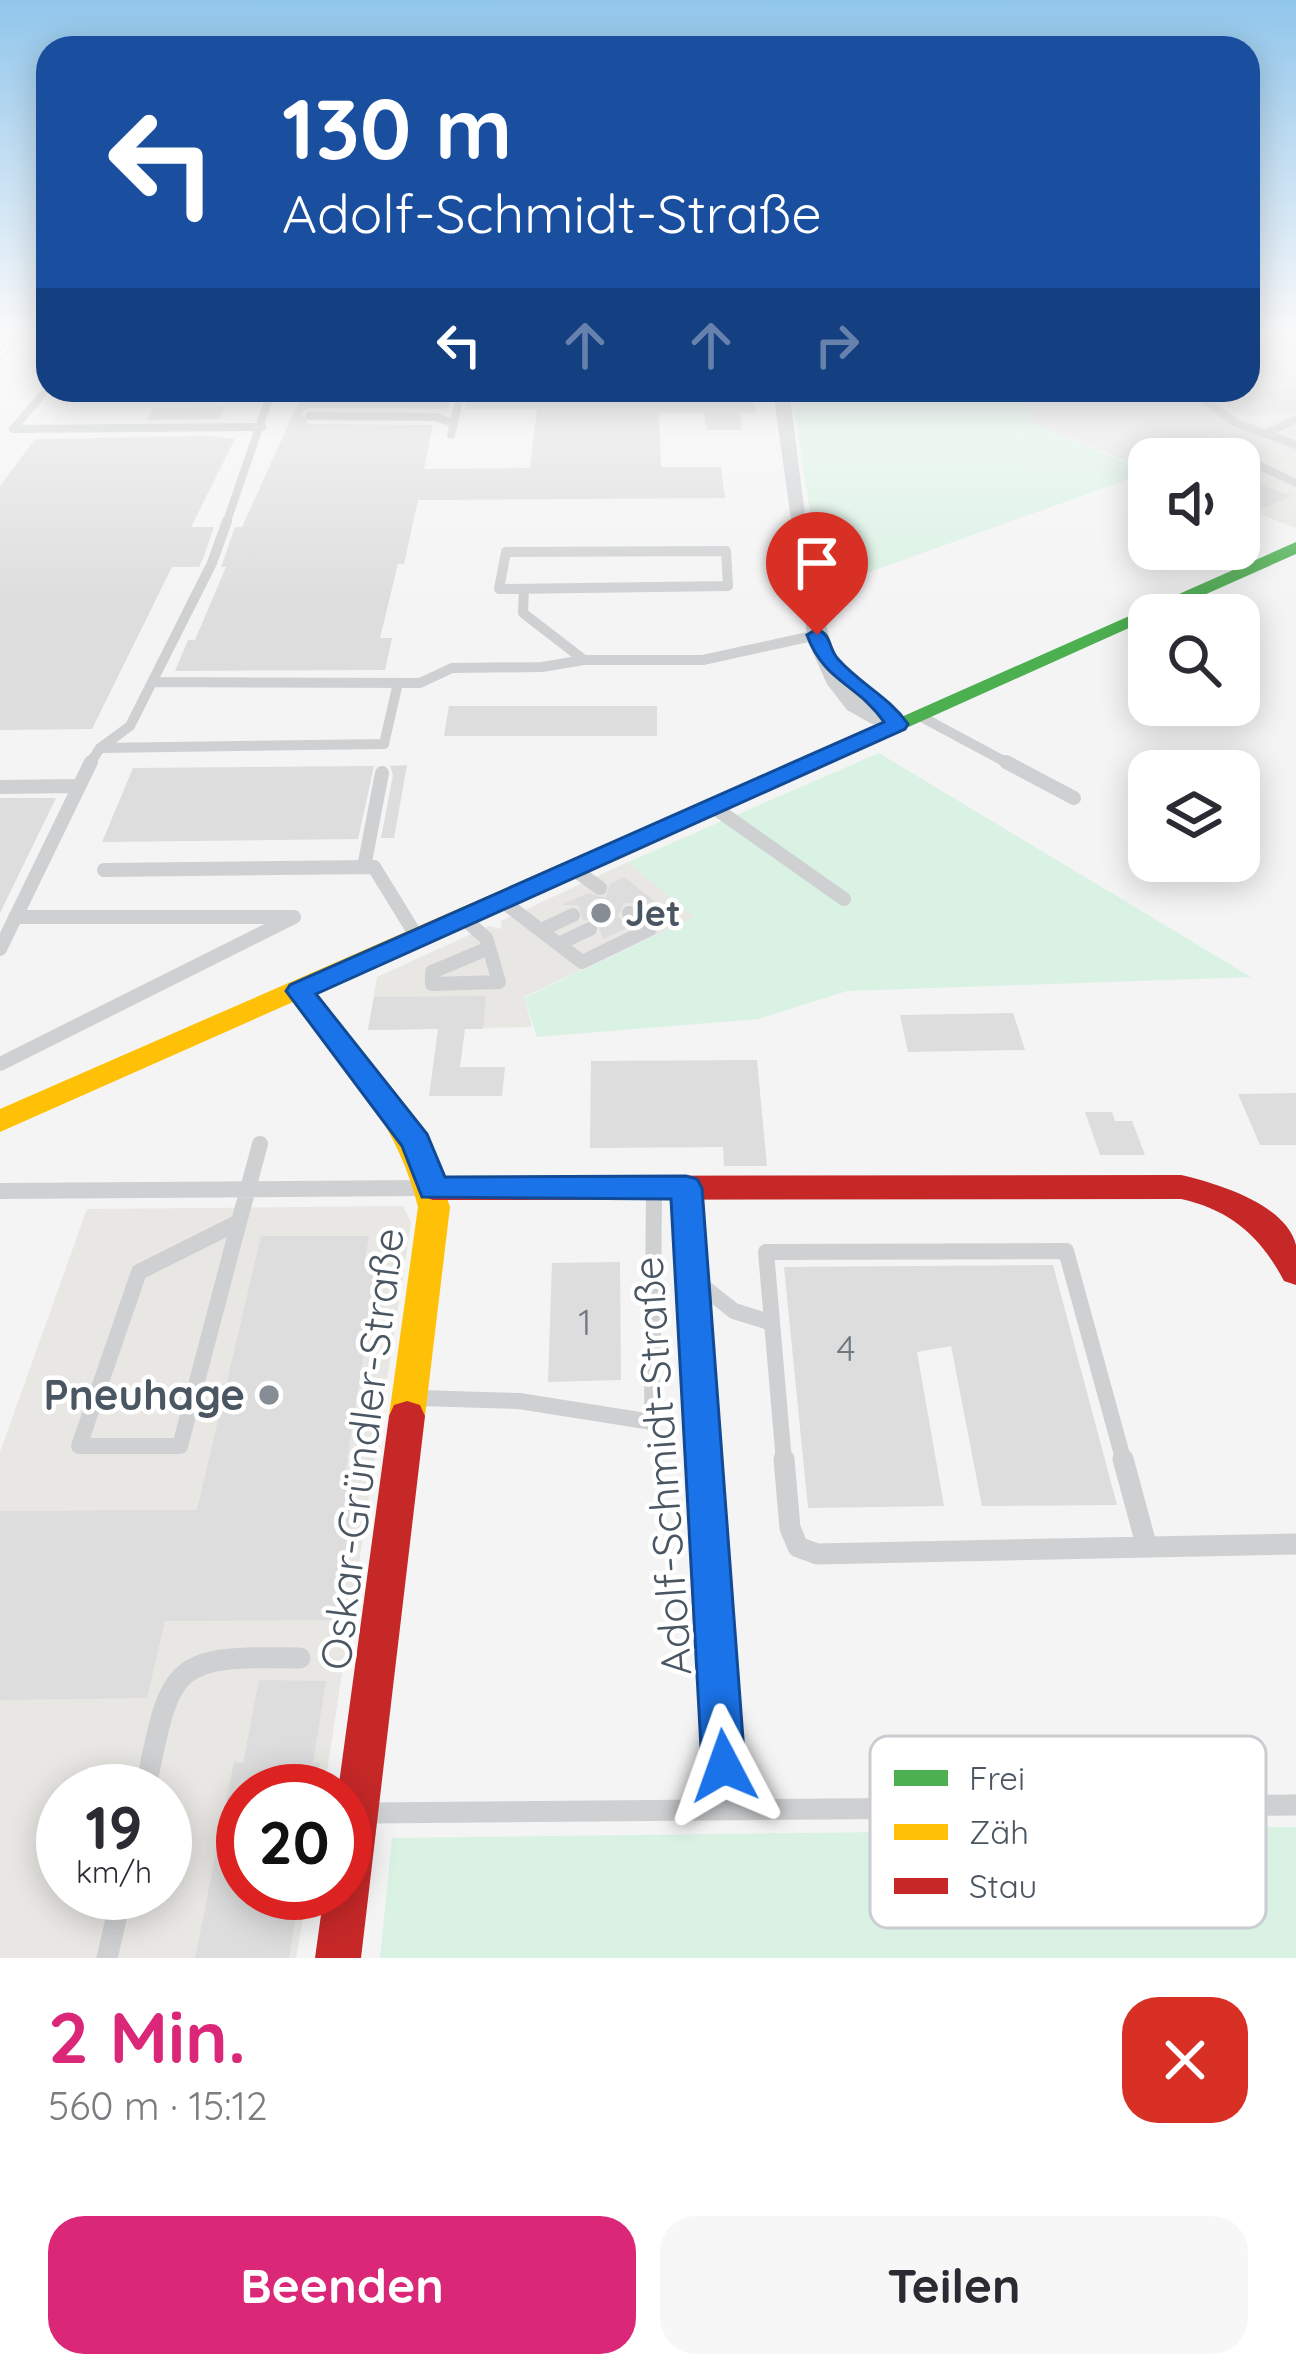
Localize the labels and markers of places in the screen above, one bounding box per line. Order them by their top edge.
pin [766,512,868,635]
place label: Jet [625,890,681,935]
marker: Jet [588,900,614,926]
place label: Pneuhage [43,1368,245,1421]
marker: Pneuhage [256,1382,282,1408]

